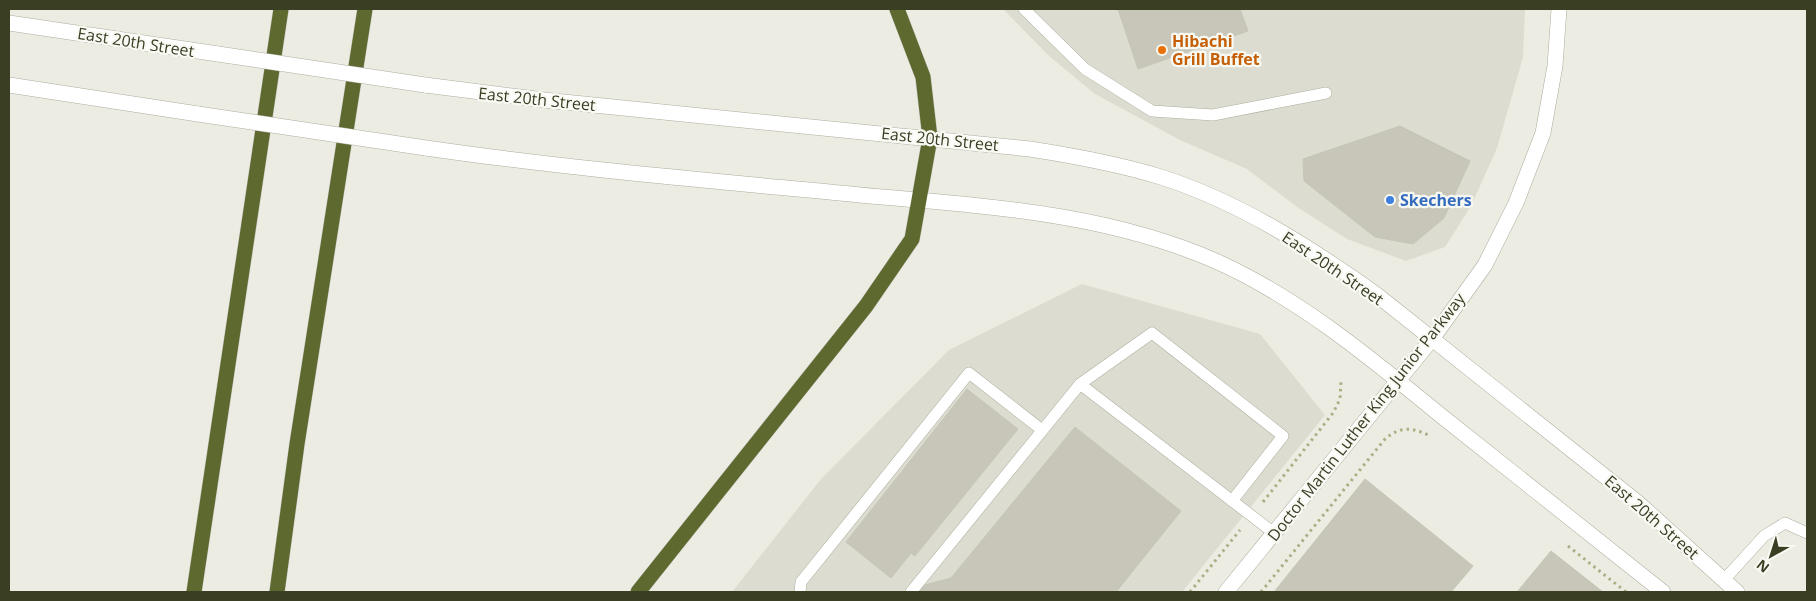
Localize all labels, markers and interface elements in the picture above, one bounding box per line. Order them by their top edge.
street label: East 20th Street [76,22,196,62]
place label: Hibachi Grill Buffet [1172,30,1260,70]
marker: Hibachi Grill Buffet [1156,44,1168,56]
street label: East 20th Street [477,82,597,116]
street label: East 20th Street [880,122,1000,156]
place label: Skechers [1400,189,1472,211]
marker: Skechers [1384,194,1396,206]
street label: East 20th Street [1278,226,1388,310]
street label: Doctor Martin Luther King Junior Parkway [1262,288,1470,546]
street label: East 20th Street [1600,470,1704,564]
north arrow [1746,531,1796,581]
text: N [1752,556,1773,577]

